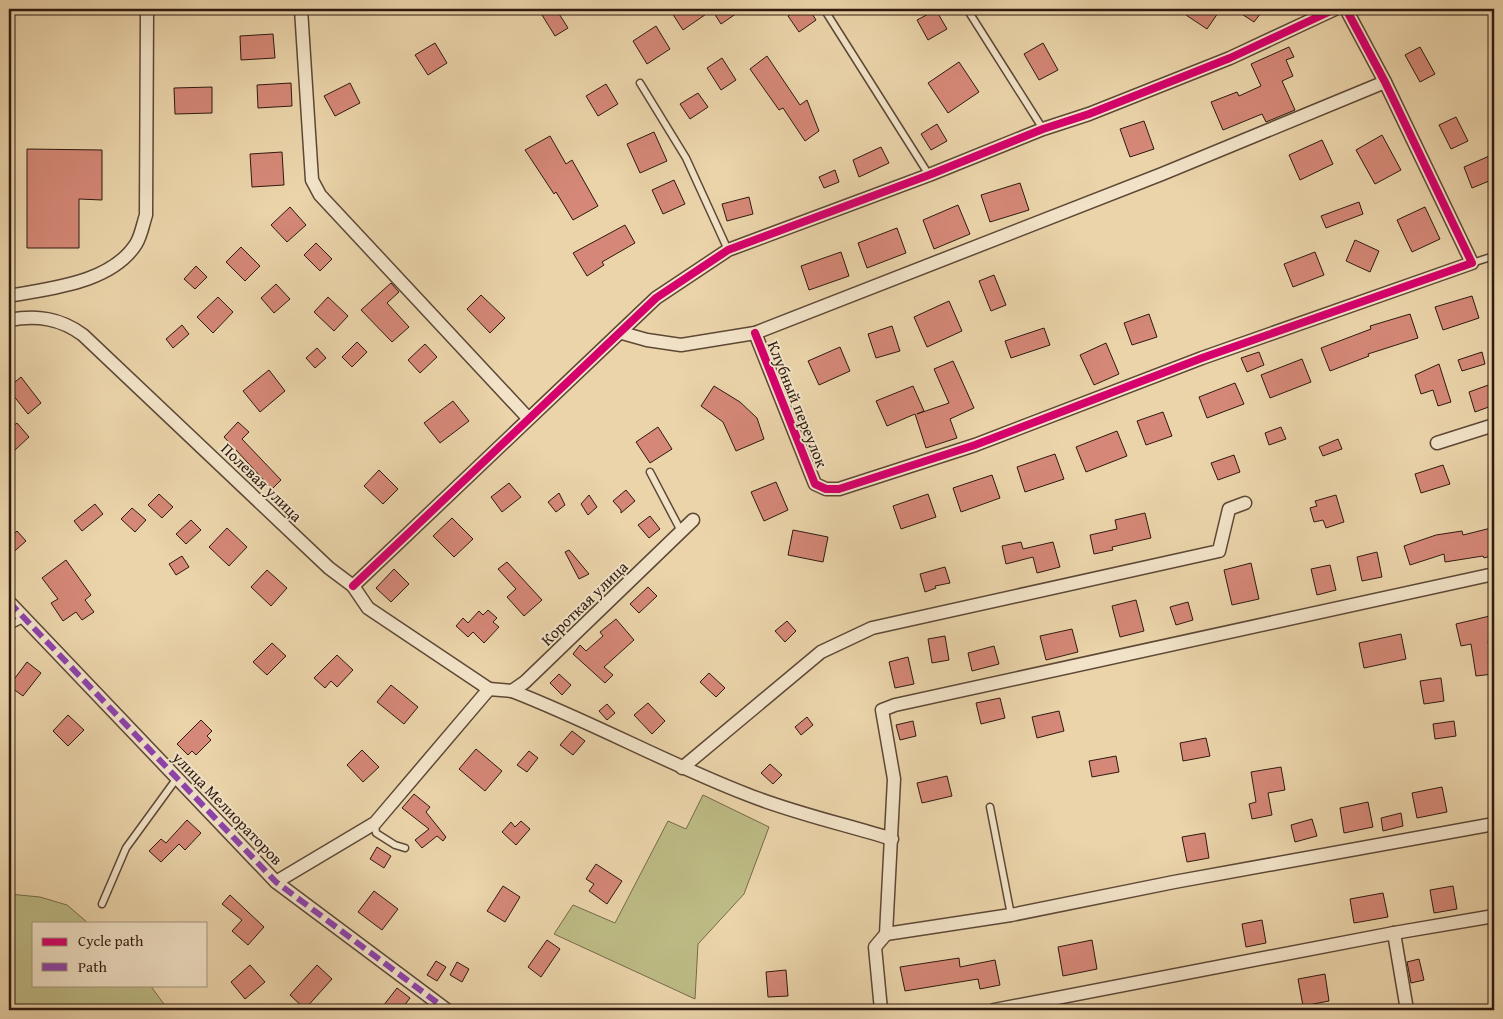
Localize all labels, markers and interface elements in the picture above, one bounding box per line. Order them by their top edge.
street label: Клубный переулок [762,337,835,472]
street label: Полевая улица [216,437,308,527]
street label: Короткая улица [535,555,633,651]
street label: улица Мелиораторов [167,745,289,870]
legend [32,922,208,986]
text: Cycle path [78,930,144,951]
text: Path [78,956,107,977]

